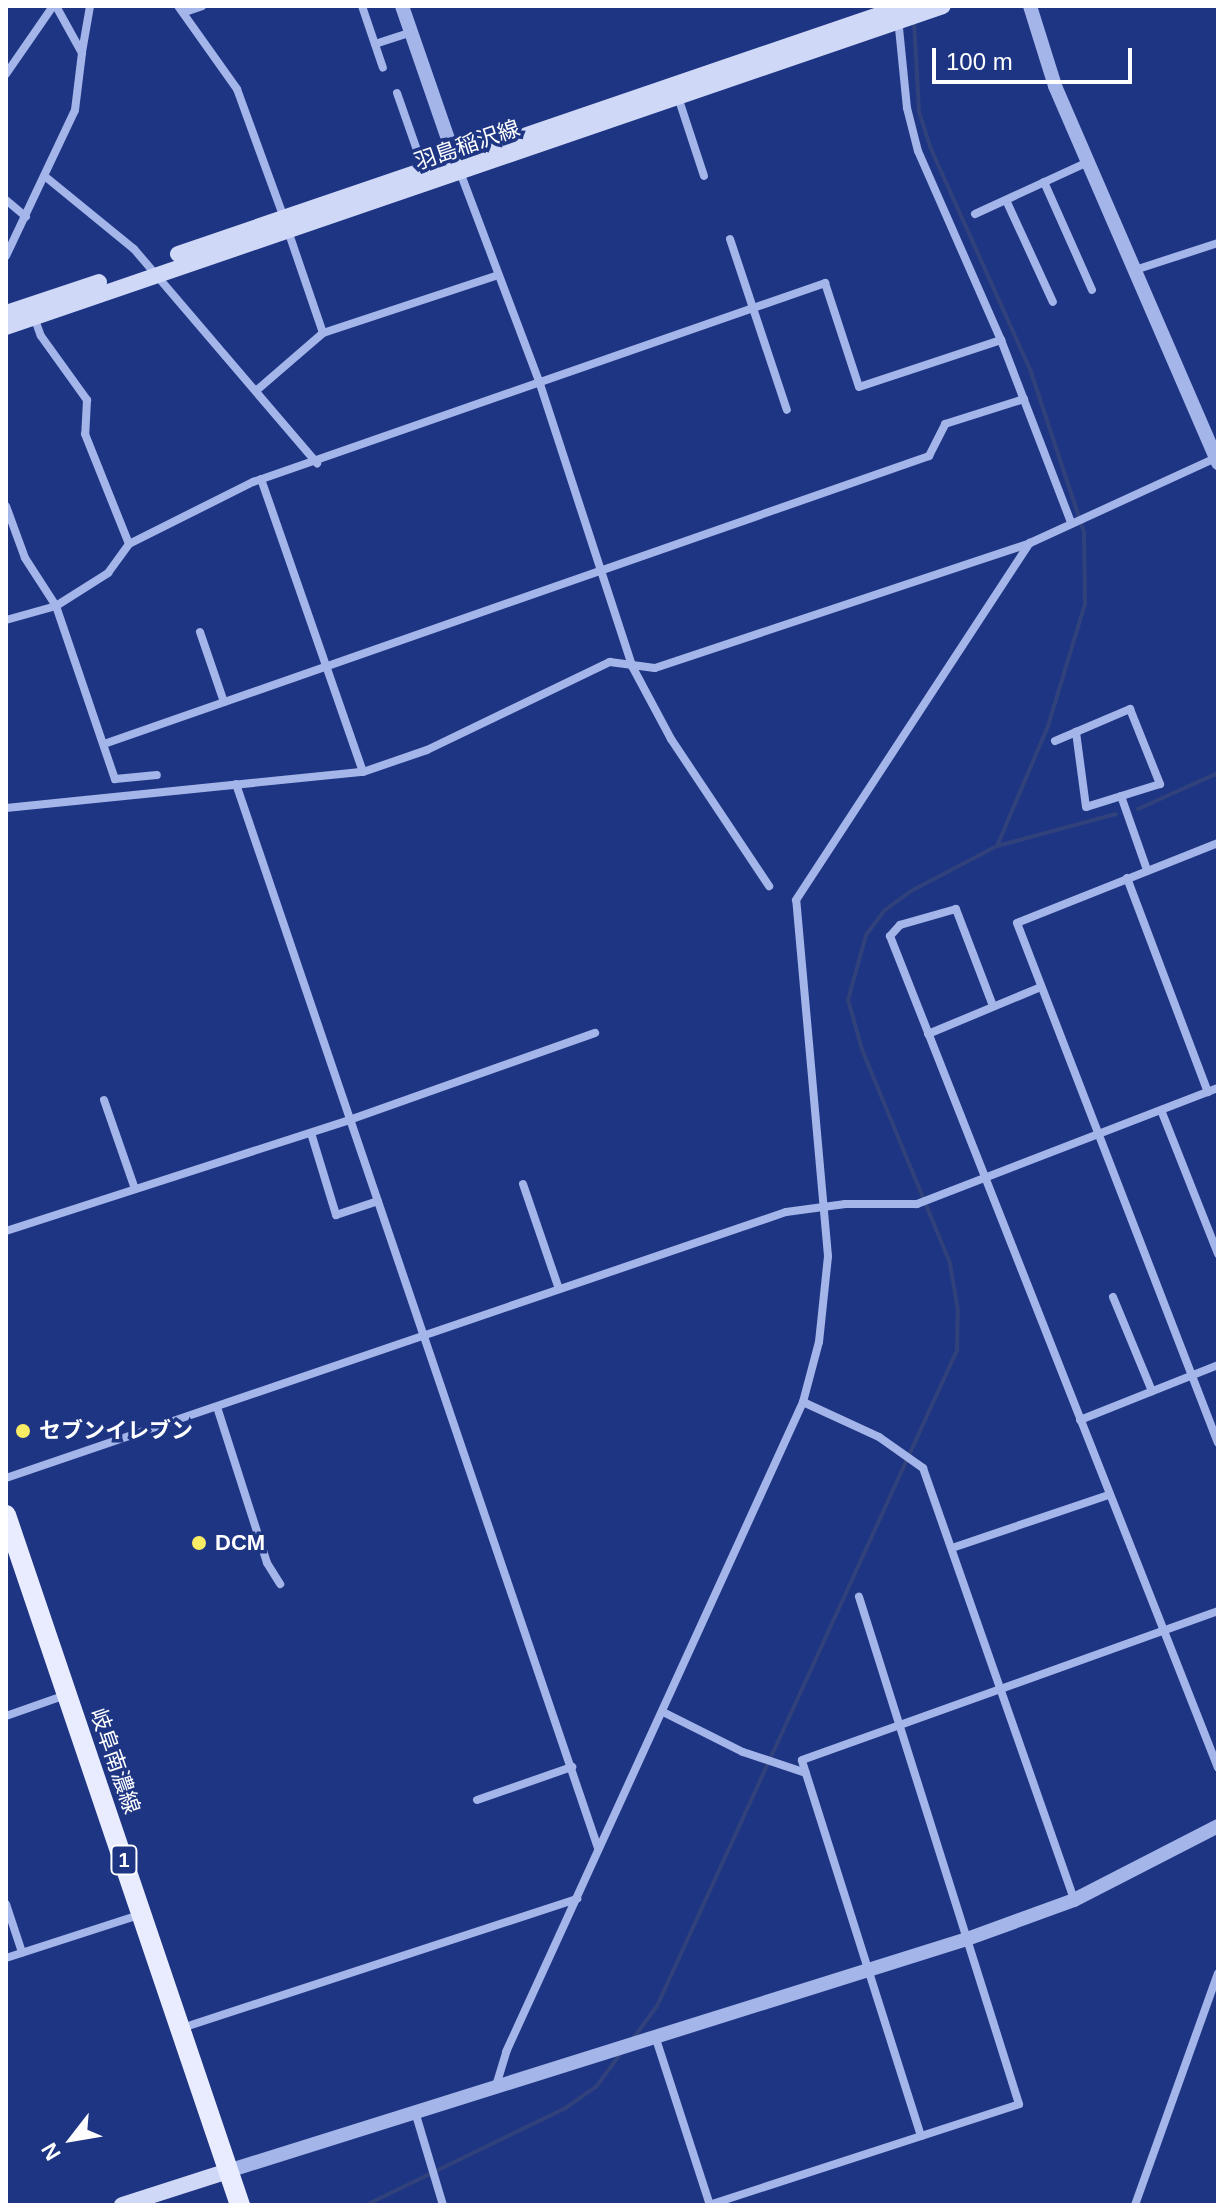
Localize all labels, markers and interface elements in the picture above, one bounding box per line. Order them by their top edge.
scale bar [936,32,1136,82]
text: 100 m [946,48,1013,75]
street label: 羽島稲沢線 [411,115,523,175]
place label: セブンイレブン [39,1418,193,1444]
marker: セブンイレブン [14,1422,32,1440]
place label: DCM [215,1530,265,1556]
marker: DCM [190,1534,208,1552]
street label: 岐阜南濃線 [85,1705,145,1817]
road number: 1 [110,1844,138,1876]
north arrow [32,2099,112,2179]
text: N [36,2138,66,2165]

